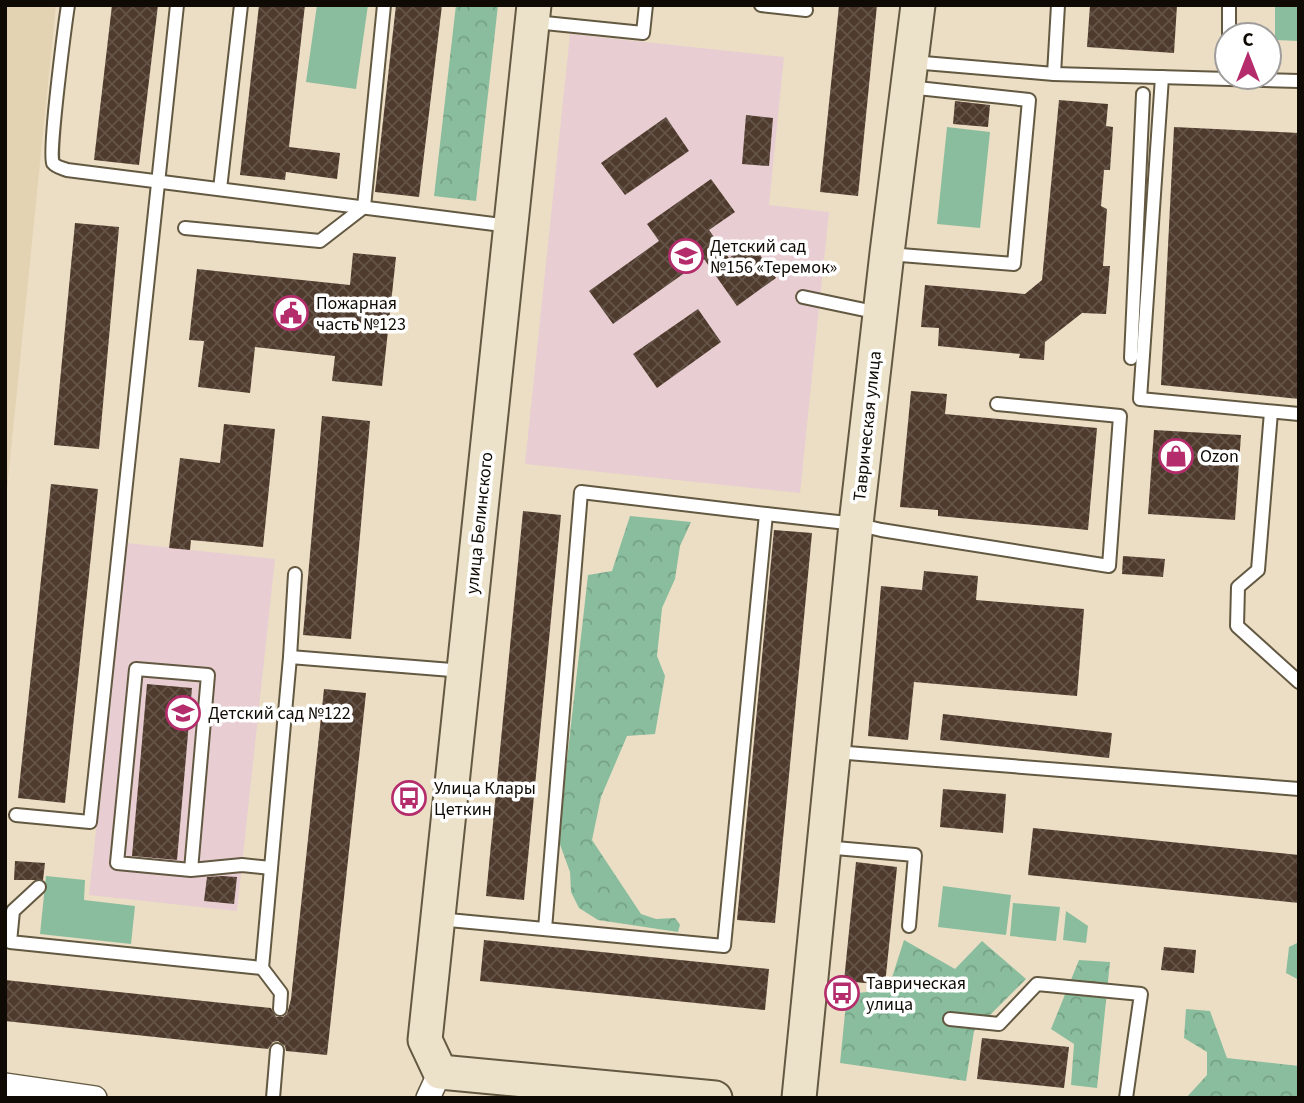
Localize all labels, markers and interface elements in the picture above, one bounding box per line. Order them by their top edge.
north arrow [1213,21,1283,91]
text: С [1242,27,1254,54]
place label: Детский сад №156 «Теремок» [710,234,837,280]
school or university icon: Детский сад №156 «Теремок» [667,237,705,275]
place label: Пожарная часть №123 [316,291,406,337]
public building icon: Пожарная часть №123 [272,294,310,332]
street label: Таврическая улица [847,350,888,502]
shop icon: Ozon [1157,437,1195,475]
place label: Ozon [1200,444,1239,469]
street label: улица Белинского [460,451,499,595]
school or university icon: Детский сад №122 [164,694,202,732]
place label: Детский сад №122 [208,701,351,726]
place label: Улица Клары Цеткин [434,776,536,822]
bus stop icon: Улица Клары Цеткин [390,779,428,817]
place label: Таврическая улица [866,971,966,1017]
bus stop icon: Таврическая улица [823,974,861,1012]

